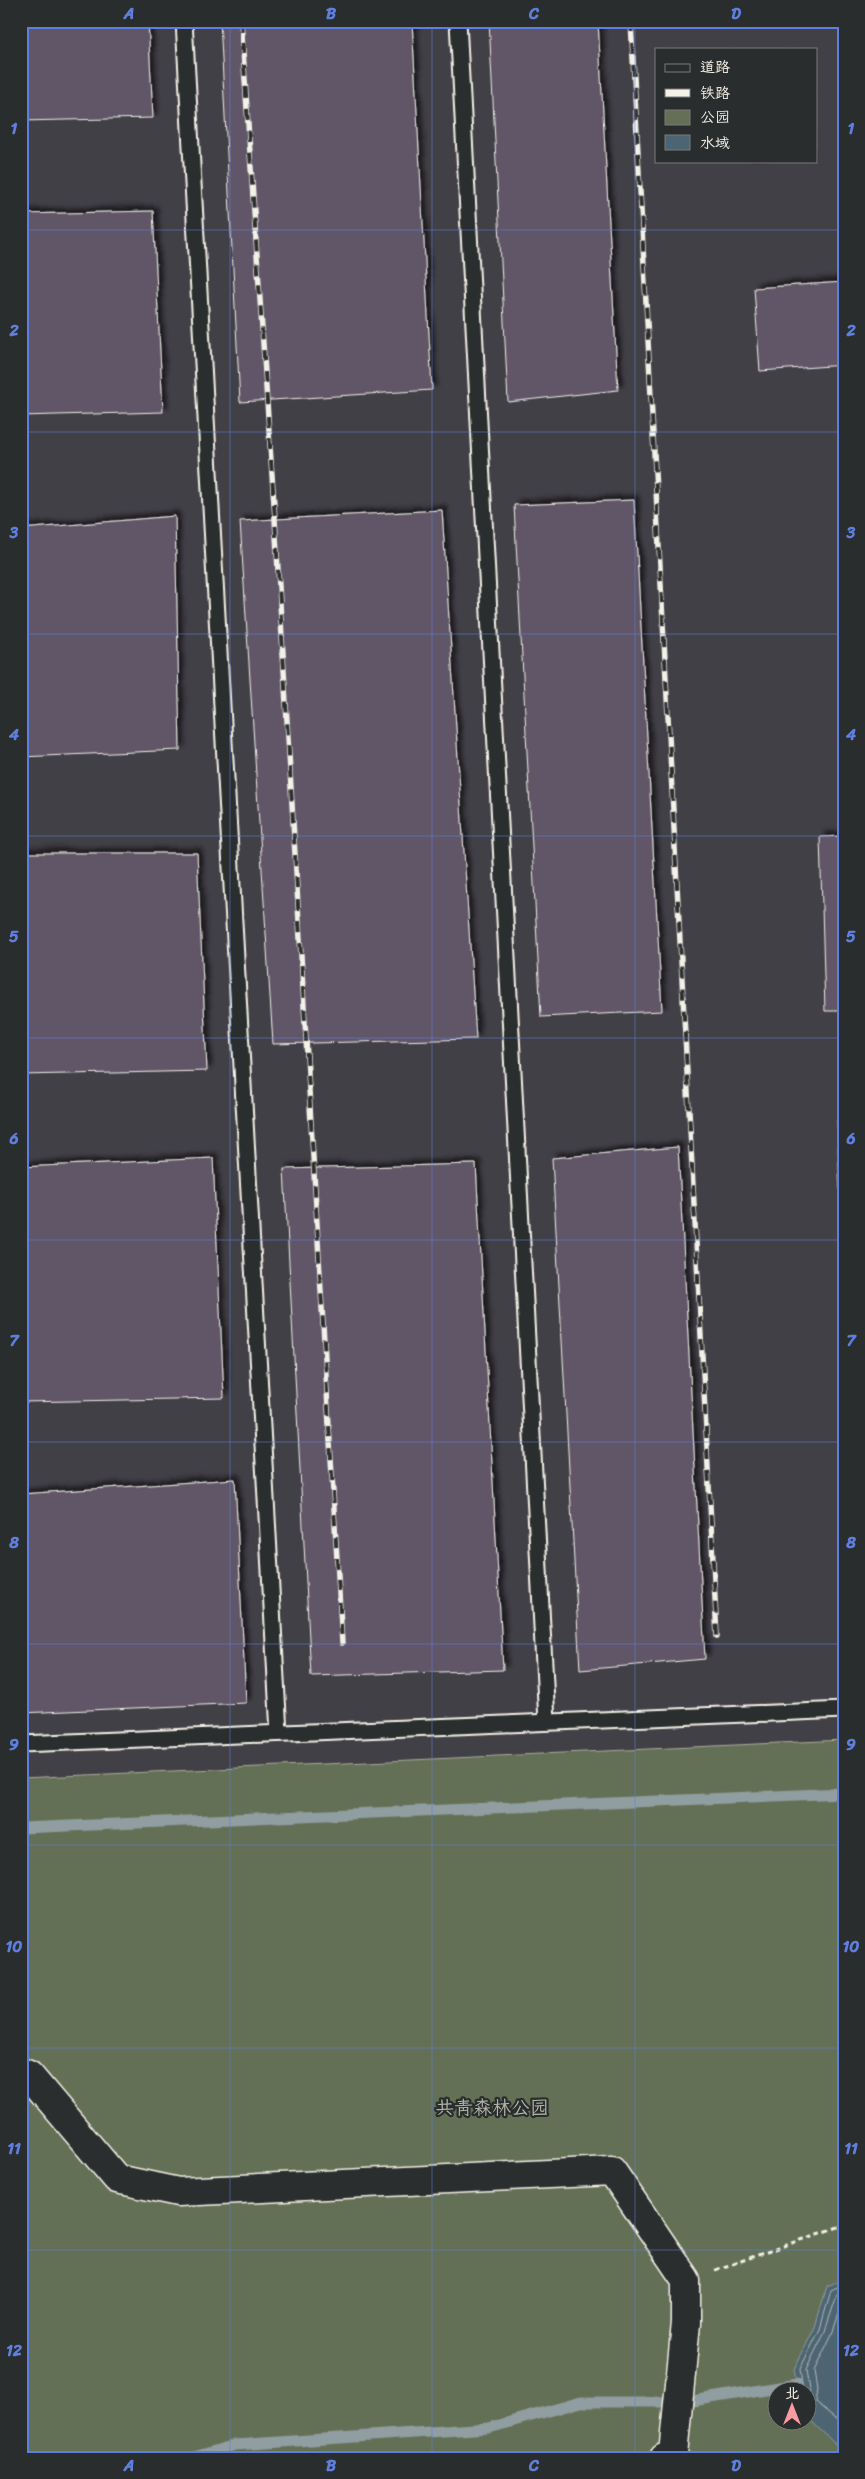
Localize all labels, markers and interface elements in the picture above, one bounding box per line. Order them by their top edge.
text: A [123,0,134,28]
text: B [326,0,337,28]
text: C [528,0,540,28]
text: D [731,0,741,28]
legend [655,48,818,162]
text: 道路 [700,54,730,80]
text: 铁路 [700,80,730,106]
text: 公园 [700,104,730,130]
text: 1 [11,114,18,143]
text: 1 [848,114,855,143]
text: 水域 [700,130,730,156]
text: 2 [8,316,19,345]
text: 2 [845,316,856,345]
text: 3 [9,518,19,547]
text: 3 [846,518,856,547]
text: 4 [8,720,19,749]
text: 4 [845,720,856,749]
text: 5 [9,922,19,951]
text: 5 [846,922,856,951]
text: 6 [8,1124,19,1153]
text: 6 [845,1124,856,1153]
text: 7 [9,1326,20,1355]
text: 7 [846,1326,857,1355]
text: 8 [8,1528,19,1557]
text: 8 [845,1528,856,1557]
text: 9 [9,1730,19,1759]
text: 9 [846,1730,856,1759]
text: 10 [6,1932,22,1961]
text: 10 [843,1932,859,1961]
park label: 共青森林公园 [435,2091,549,2124]
text: 11 [7,2134,21,2163]
text: 11 [844,2134,858,2163]
text: 12 [6,2336,23,2365]
text: 12 [843,2336,860,2365]
text: 北 [785,2381,799,2406]
north arrow [768,2382,818,2432]
text: A [123,2451,134,2479]
text: B [326,2451,337,2479]
text: C [528,2451,540,2479]
text: D [731,2451,741,2479]

